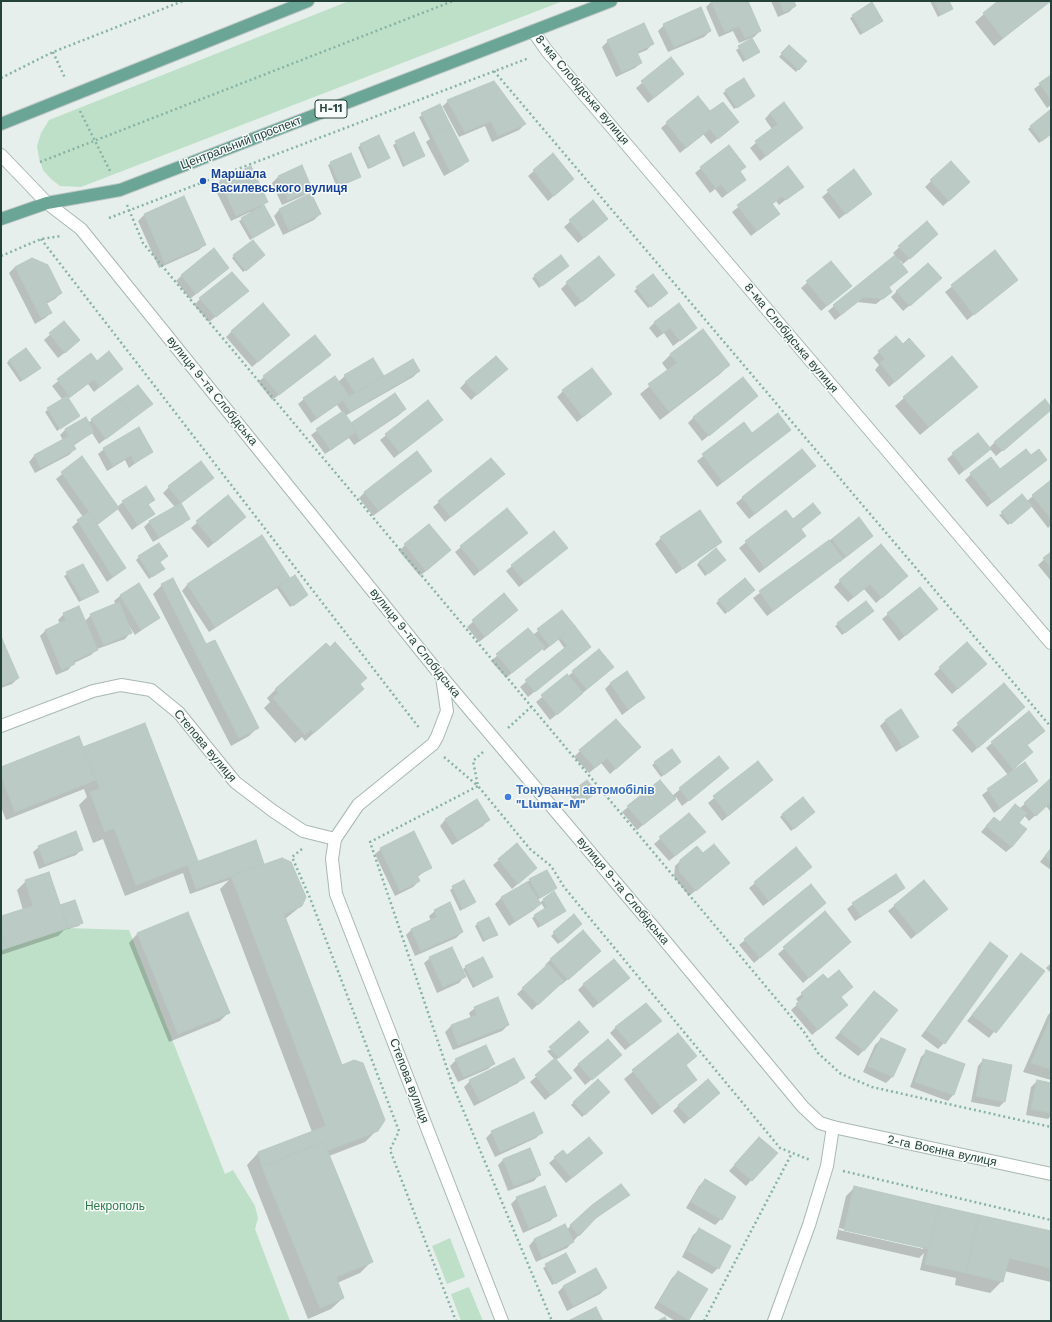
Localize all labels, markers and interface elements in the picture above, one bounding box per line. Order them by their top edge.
street label: 8-ма Слобідська вулиця [532,32,632,148]
road number: Н-11 [315,100,347,118]
street label: Центральний проспект [179,113,303,173]
place label: Маршала Василевського вулиця [211,167,347,195]
marker: Маршала Василевського вулиця [198,176,208,186]
street label: 8-ма Слобідська вулиця [741,280,841,396]
street label: вулиця 9-та Слобідська [164,334,260,448]
street label: вулиця 9-та Слобідська [367,586,463,700]
street label: Степова вулиця [171,707,239,785]
place label: Тонування автомобілів "Llumar-M" [516,783,655,811]
marker: Тонування автомобілів "Llumar-M" [503,792,513,802]
street label: вулиця 9-та Слобідська [574,834,672,948]
street label: Степова вулиця [386,1037,432,1125]
street label: 2-га Воєнна вулиця [886,1132,998,1170]
park label: Некрополь [85,1199,145,1213]

